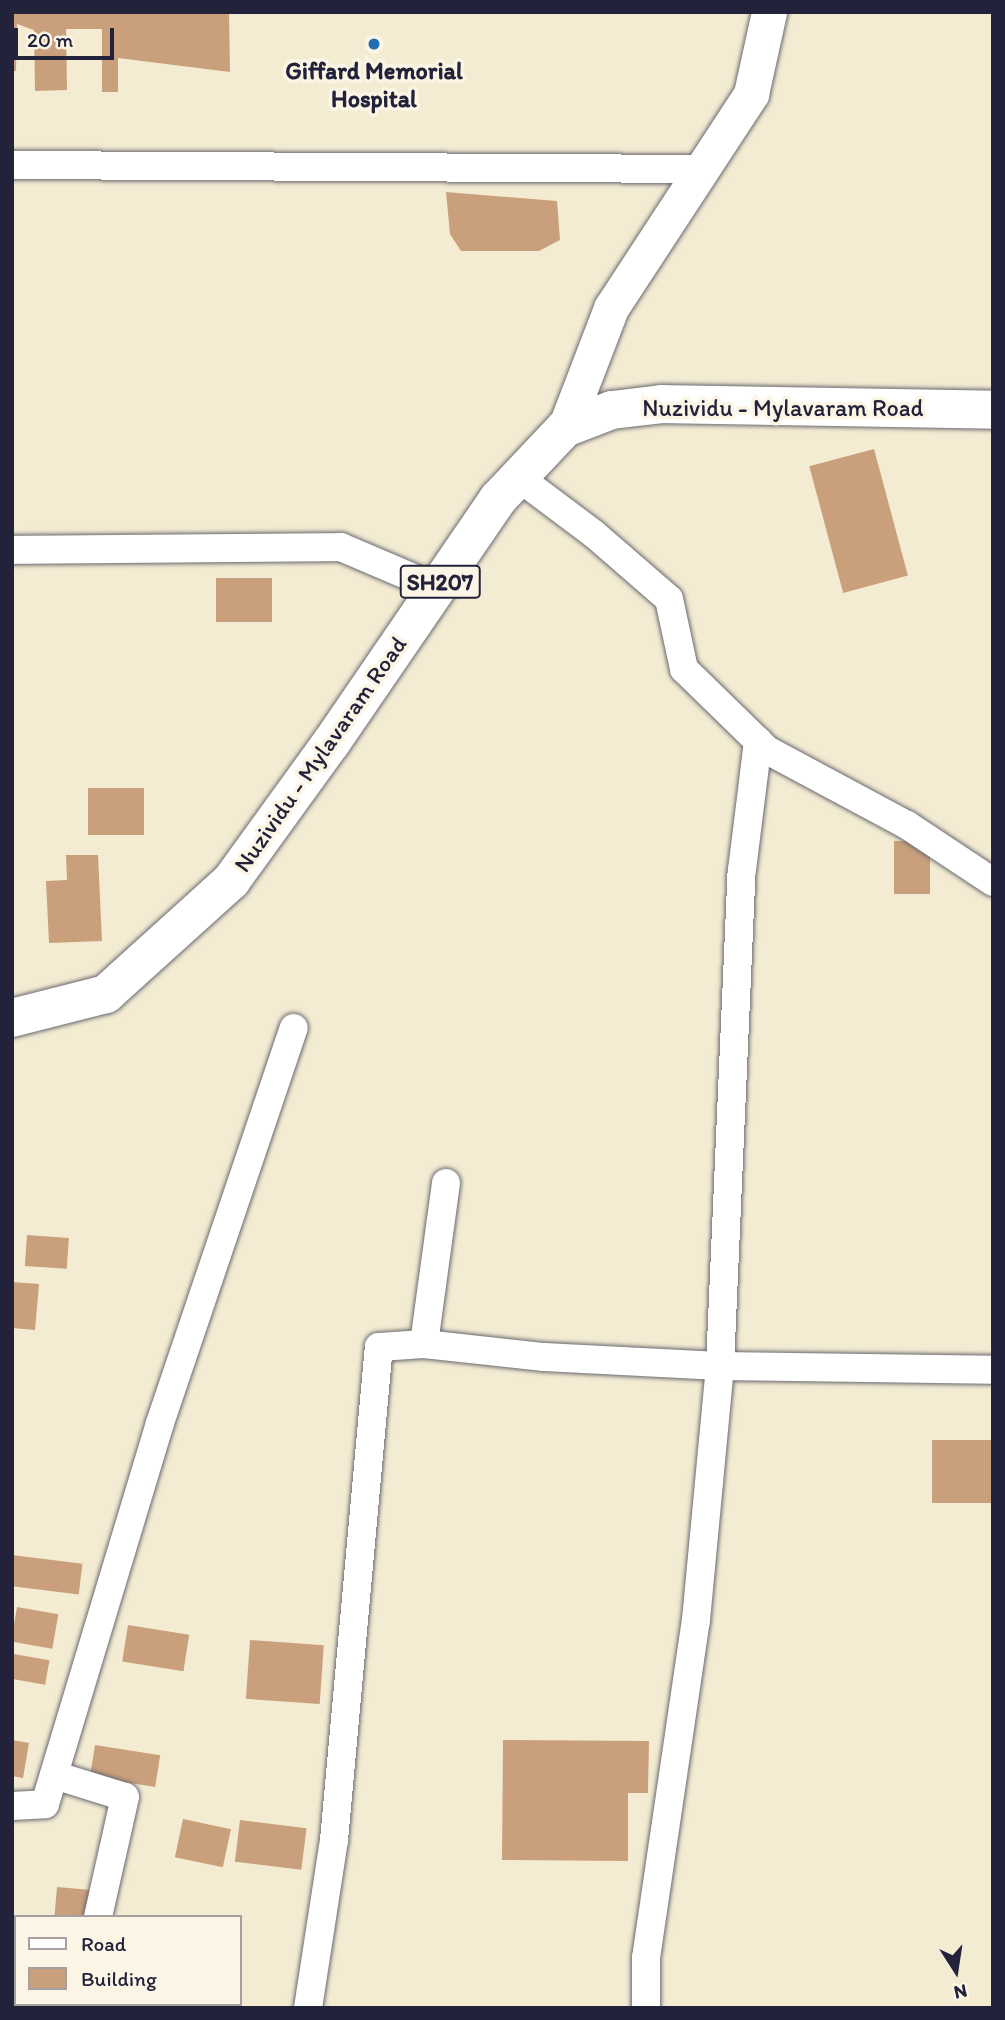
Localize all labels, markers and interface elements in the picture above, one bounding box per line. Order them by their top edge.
scale bar [18,14,117,58]
text: 20 m [27,27,73,52]
marker: Giffard Memorial Hospital [364,34,384,54]
place label: Giffard Memorial Hospital [286,57,462,113]
street label: Nuzividu - Mylavaram Road [642,394,924,422]
road number: SH207 [398,562,482,602]
street label: Nuzividu - Mylavaram Road [227,630,413,878]
legend [14,1915,242,2006]
text: Road [81,1931,126,1956]
north arrow [921,1936,991,2006]
text: Building [81,1966,157,1991]
text: N [952,1979,969,2005]

